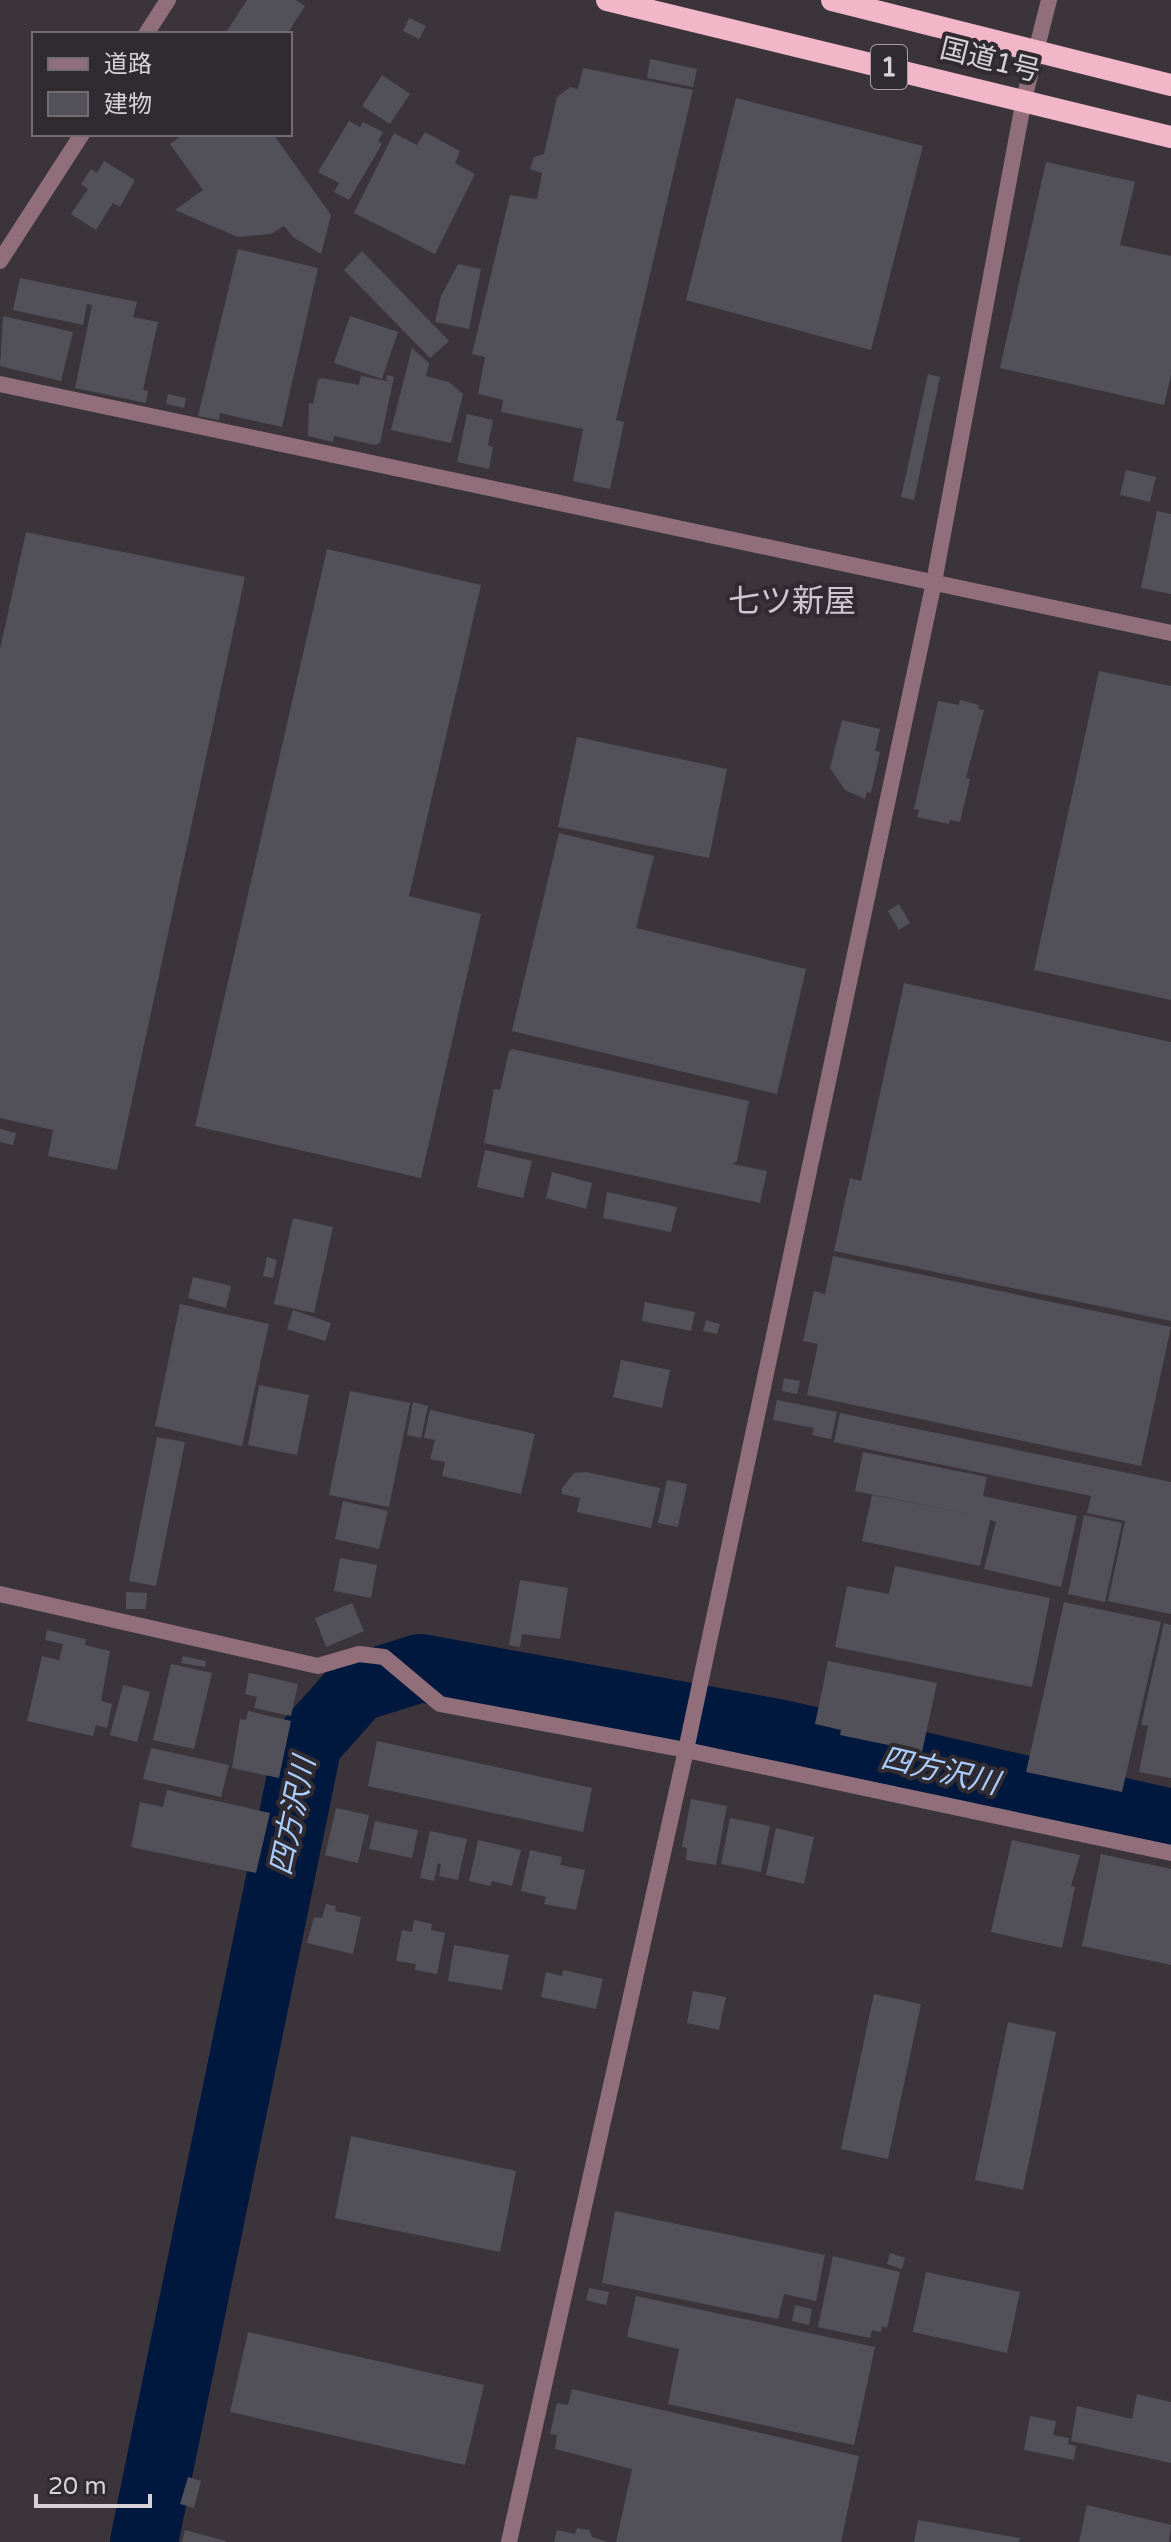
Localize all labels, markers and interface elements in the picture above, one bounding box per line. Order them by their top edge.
street label: 国道1号 [937,31,1043,89]
legend [32,32,292,136]
road number: 1 [871,45,907,89]
text: 道路 [104,50,152,79]
text: 建物 [104,90,152,119]
district label: 七ツ新屋 [728,583,856,621]
water label: 四方沢川 [877,1739,1006,1803]
water label: 四方沢川 [262,1751,324,1879]
scale bar [36,2458,150,2508]
text: 20 m [48,2472,106,2501]

